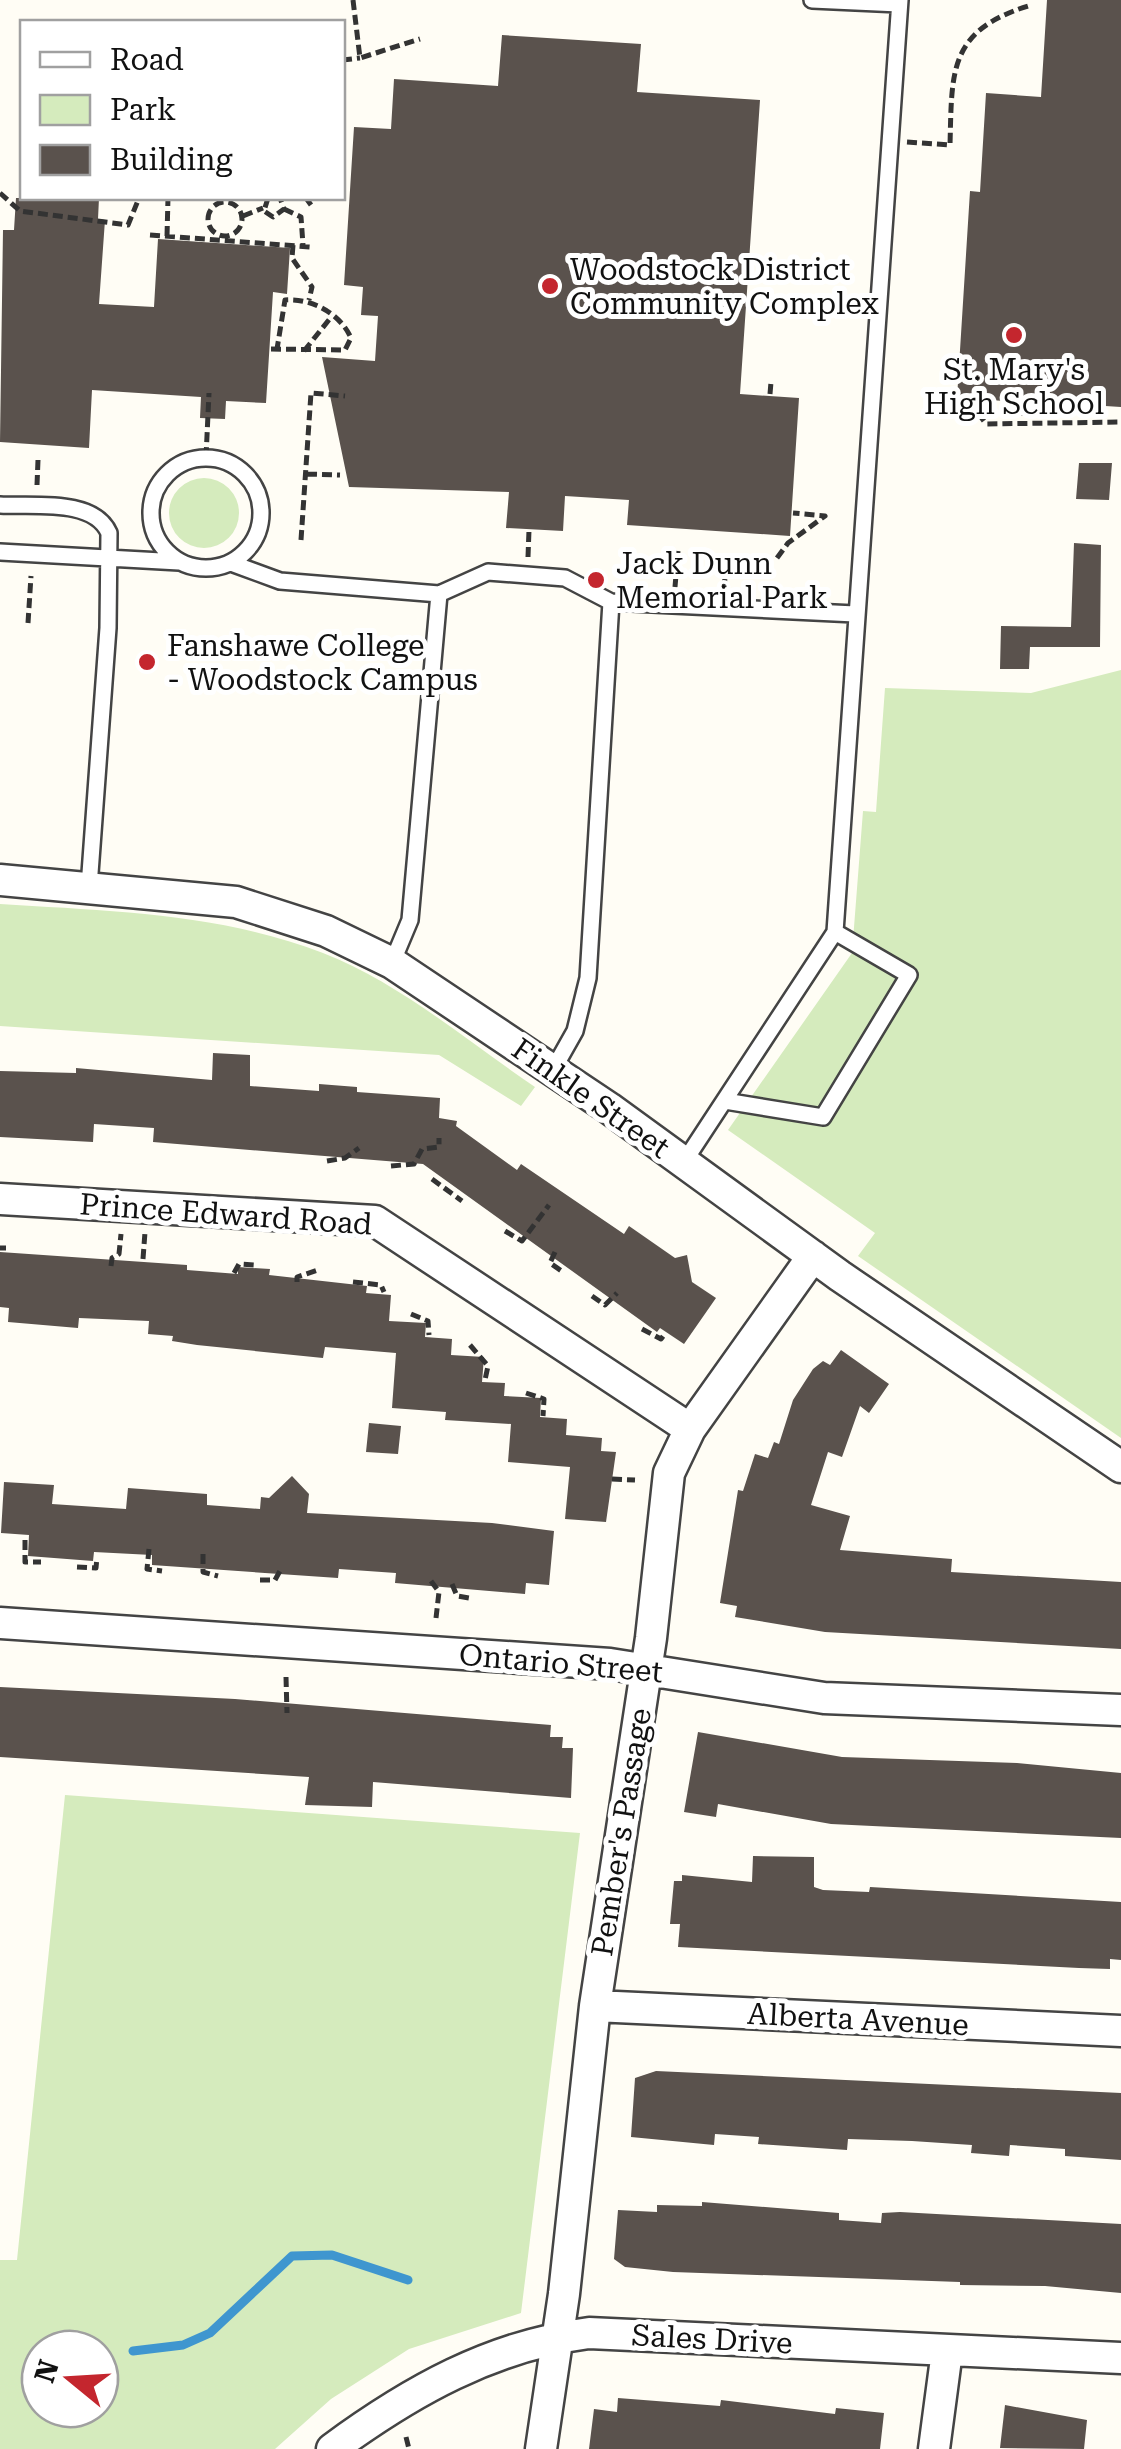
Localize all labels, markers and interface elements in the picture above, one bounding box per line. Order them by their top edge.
legend [20,20,345,200]
text: Road [110,42,184,77]
text: Park [110,92,176,127]
text: Building [110,142,233,177]
place label: Woodstock District Community Complex [570,252,879,321]
marker: Woodstock District Community Complex [539,275,561,297]
marker: St. Mary's High School [1003,324,1025,346]
place label: St. Mary's High School [924,352,1104,421]
place label: Jack Dunn Memorial Park [616,546,828,615]
marker: Jack Dunn Memorial Park [585,569,607,591]
place label: Fanshawe College - Woodstock Campus [167,628,478,697]
marker: Fanshawe College - Woodstock Campus [136,651,158,673]
street label: Finkle Street [506,1031,676,1165]
street label: Prince Edward Road [79,1186,373,1242]
street label: Ontario Street [458,1637,664,1689]
street label: Pember's Passage [584,1705,658,1959]
street label: Alberta Avenue [746,1996,970,2042]
street label: Sales Drive [631,2317,793,2361]
north arrow [20,2329,120,2429]
text: N [28,2356,66,2387]

